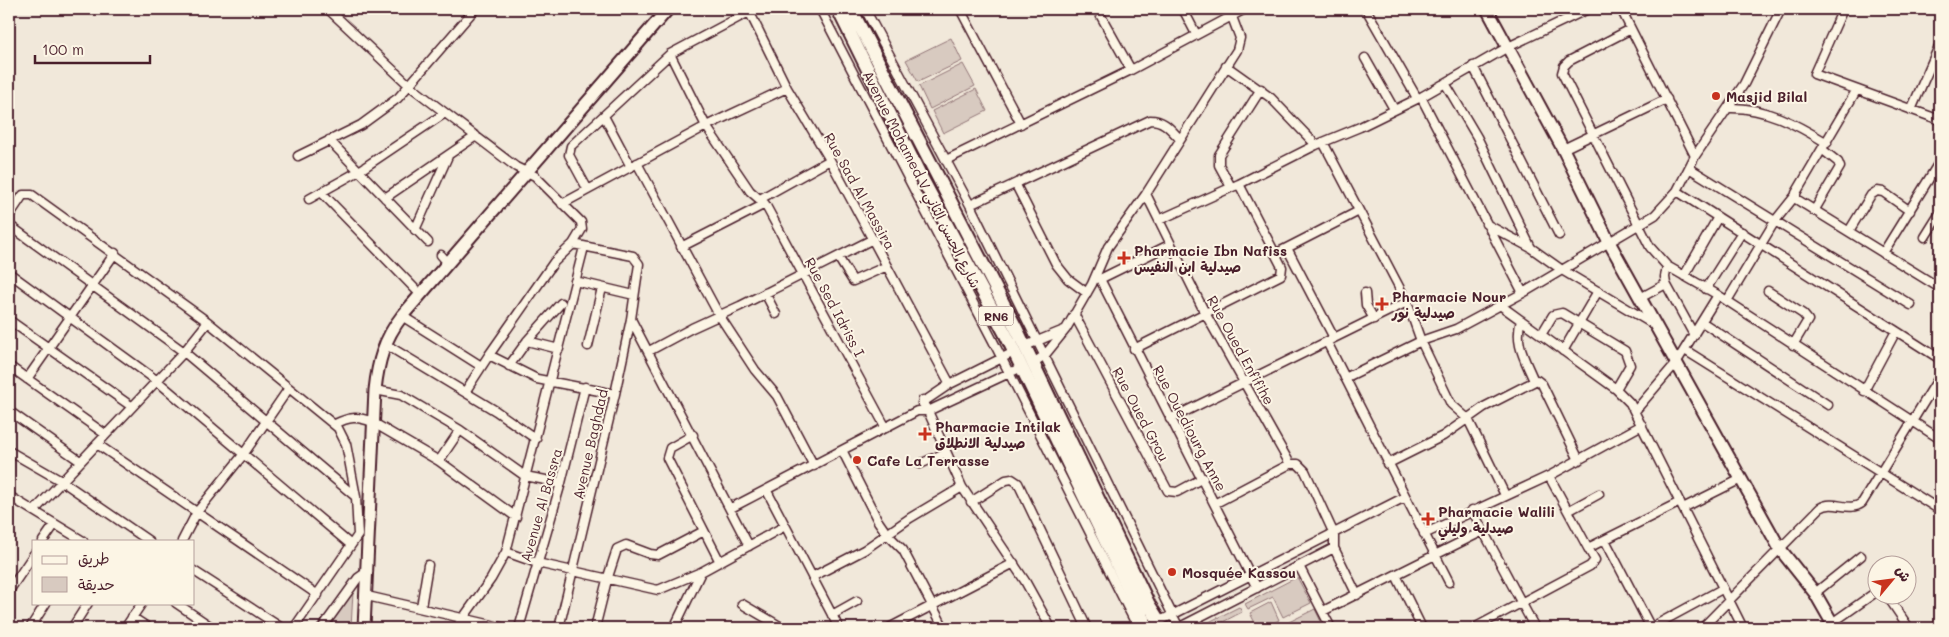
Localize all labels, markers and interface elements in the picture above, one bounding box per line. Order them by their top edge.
scale bar [35,32,150,64]
text: 100 m [42,39,84,59]
street label: Avenue Mohamed V شارع الحسن الثاني [855,67,985,293]
place label: Masjid Bilal [1726,87,1807,106]
marker: Masjid Bilal [1710,90,1722,102]
street label: Rue Sad Al Massira [820,129,900,253]
place label: Pharmacie Ibn Nafiss صيدلية ابن النفيس [1134,241,1287,276]
marker: Pharmacie Ibn Nafiss صيدلية ابن النفيس [1118,252,1130,264]
street label: Rue Sed Idriss I [801,254,869,360]
place label: Pharmacie Nour صيدلية نور [1391,287,1506,323]
street label: Rue Oued Enfifihe [1203,292,1279,408]
marker: Pharmacie Nour صيدلية نور [1376,298,1388,310]
road number: RN6 [978,306,1014,326]
street label: Rue Ouediourg Anne [1149,362,1231,494]
street label: Rue Oued Grou [1108,364,1174,464]
street label: Avenue Baghdad [568,387,612,501]
place label: Pharmacie Intilak صيدلية الانطلاق [935,417,1061,452]
marker: Pharmacie Intilak صيدلية الانطلاق [919,428,931,440]
street label: Avenue Al Bassra [516,446,566,564]
place label: Cafe La Terrasse [867,451,989,470]
marker: Cafe La Terrasse [851,454,863,466]
place label: Pharmacie Walili صيدلية وليلي [1438,502,1555,541]
marker: Pharmacie Walili صيدلية وليلي [1422,513,1434,525]
legend [32,540,195,604]
text: طريق [78,548,110,568]
north arrow [1866,554,1916,604]
text: ش [1892,562,1916,585]
place label: Mosquée Kassou [1182,563,1296,582]
marker: Mosquée Kassou [1166,566,1178,578]
text: حديقة [78,574,115,594]

